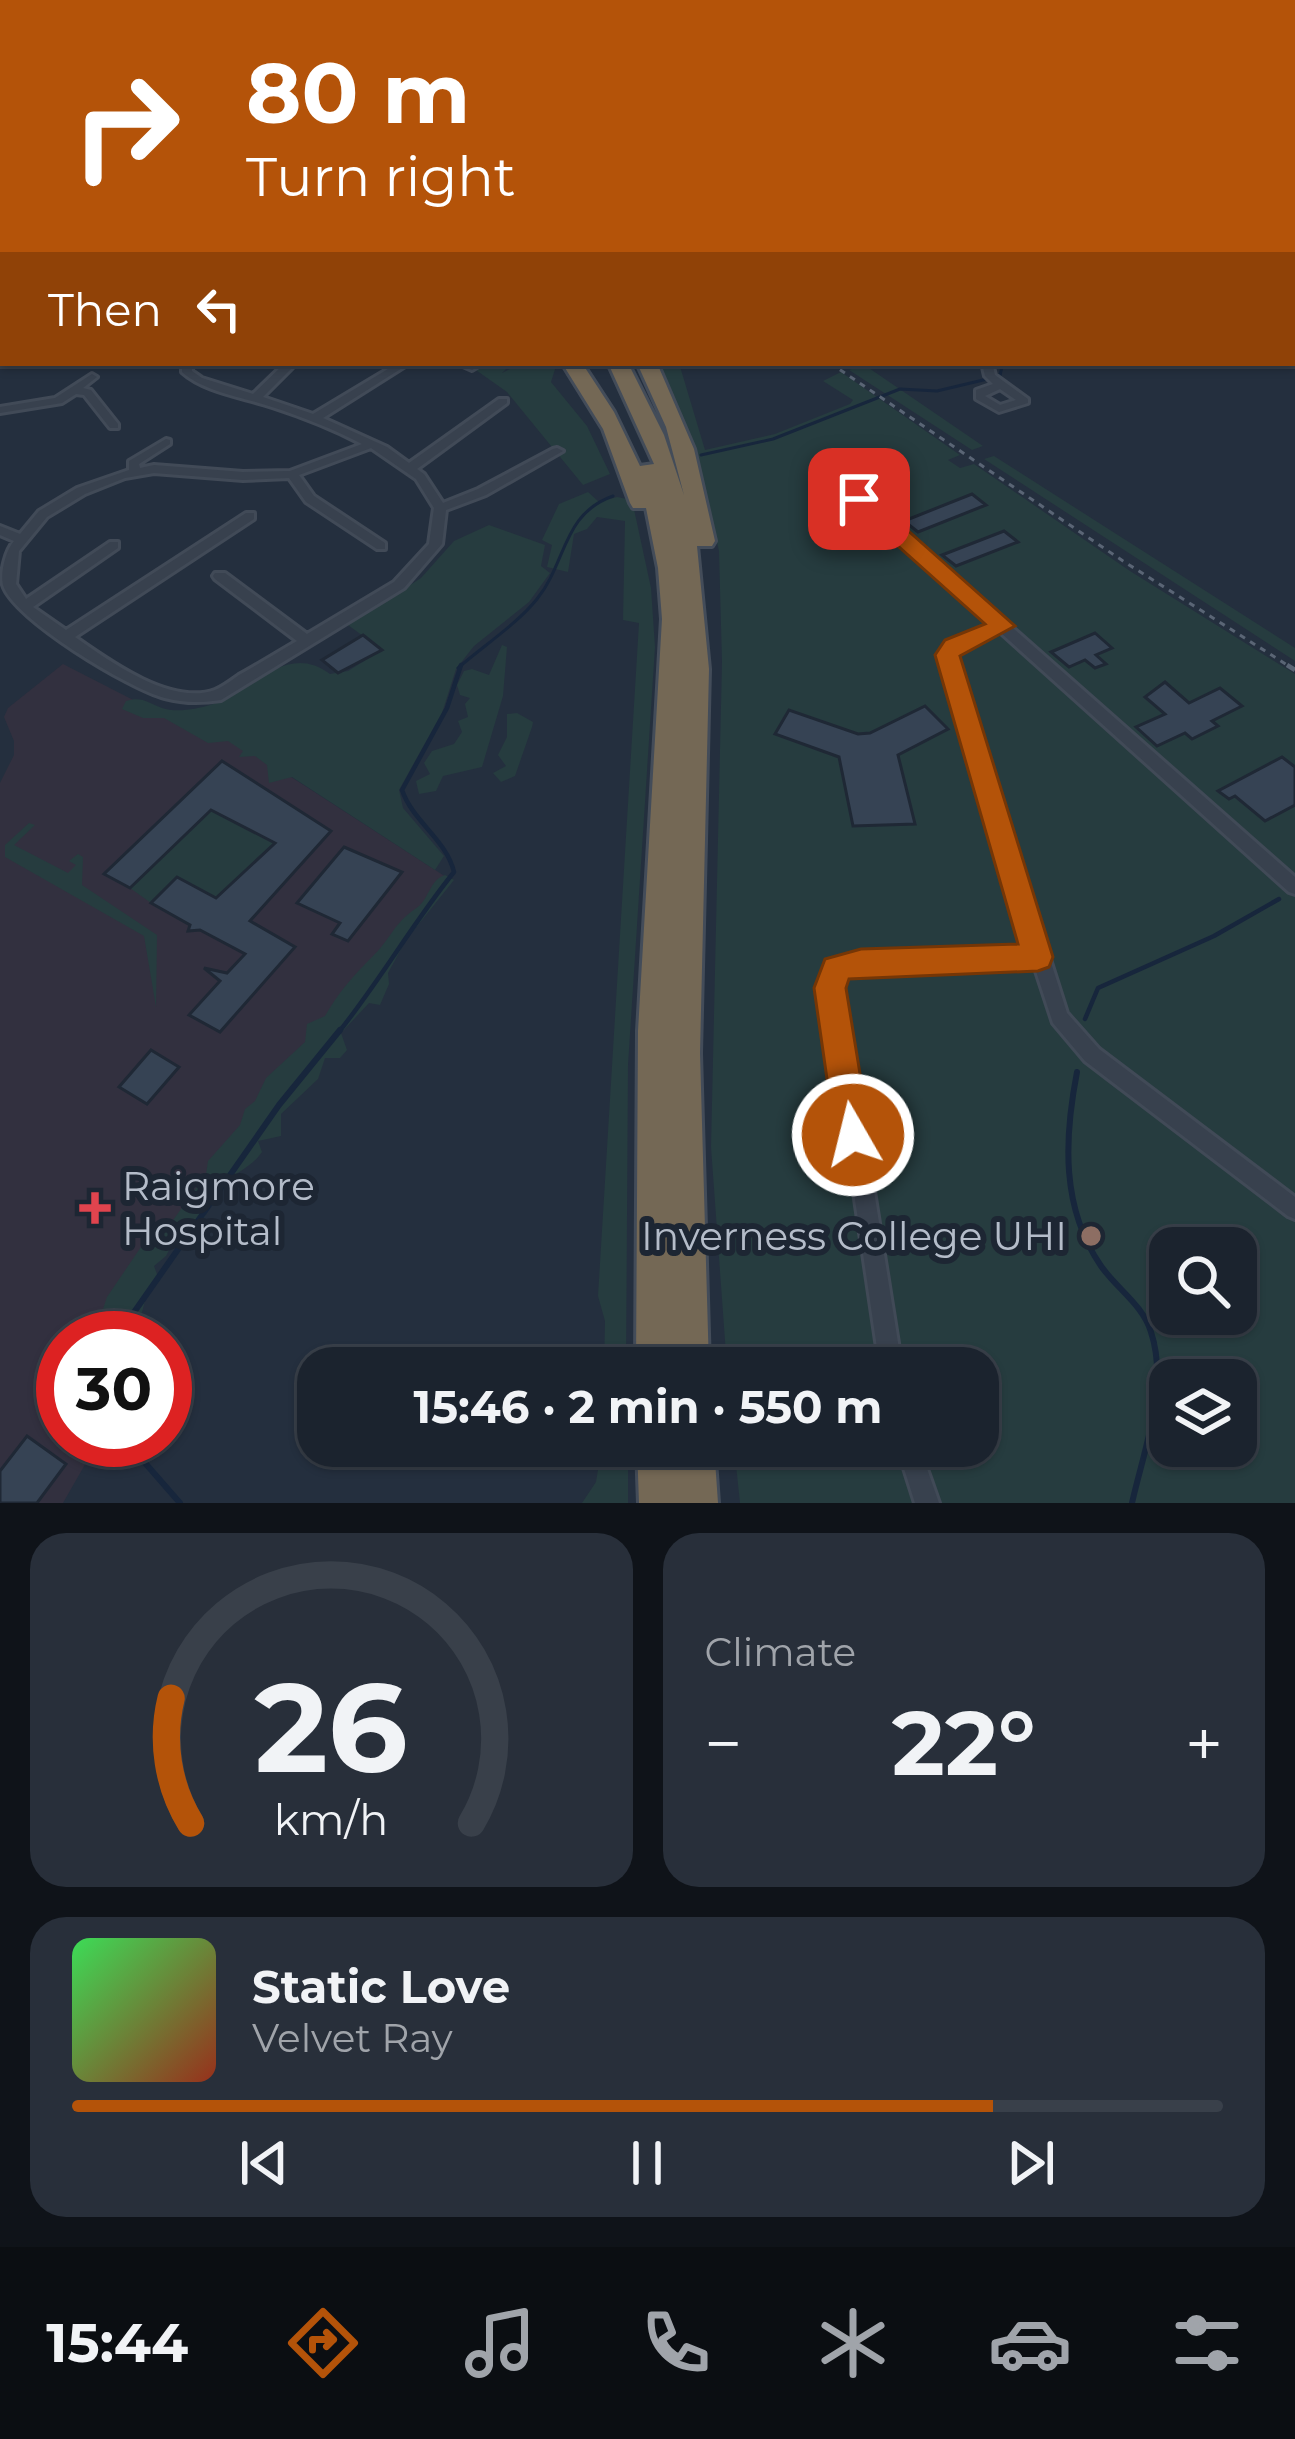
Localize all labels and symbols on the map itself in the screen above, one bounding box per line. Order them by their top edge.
pin [808,448,910,550]
position arrow [790,1072,916,1198]
place label: Raigmore Hospital [122,1162,315,1255]
marker: Raigmore Hospital [79,1192,111,1224]
place label: Inverness College UHI [641,1212,1067,1260]
marker: Inverness College UHI [1078,1223,1104,1249]
speed limit sign: 30 [36,1311,192,1467]

